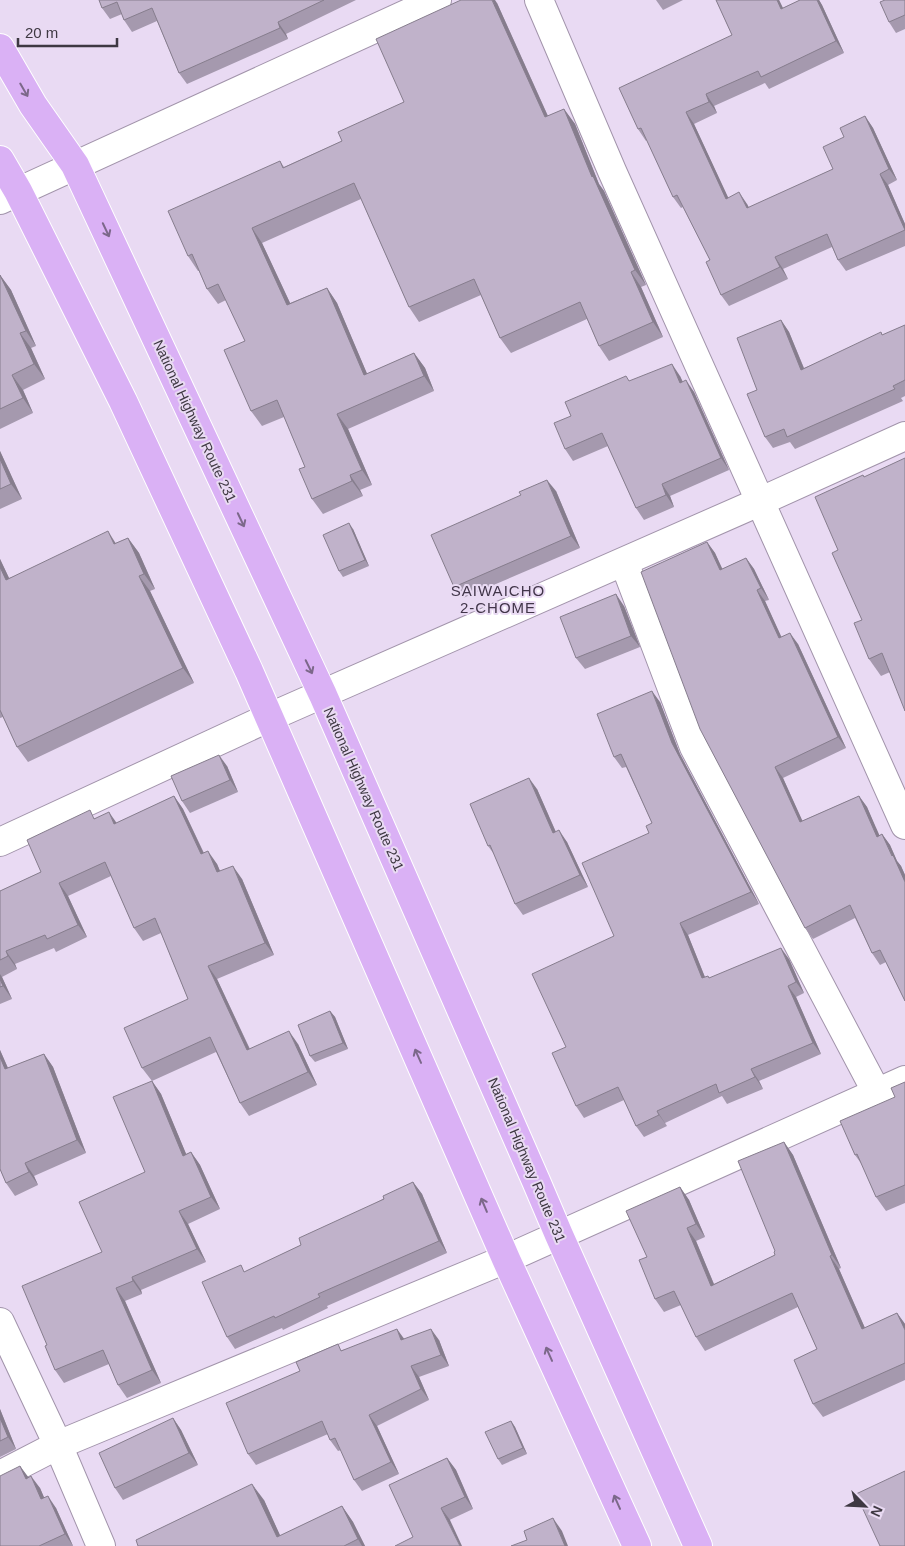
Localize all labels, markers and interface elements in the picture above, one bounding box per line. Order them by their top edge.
scale bar [18,15,116,47]
text: 20 m [25,24,58,41]
one-way arrow [20,82,30,96]
one-way arrow [101,222,111,237]
street label: National Highway Route 231 [150,337,240,505]
one-way arrow [237,512,246,527]
district label: SAIWAICHO 2-CHOME [451,582,545,616]
one-way arrow [304,660,314,675]
street label: National Highway Route 231 [321,705,407,873]
one-way arrow [413,1049,423,1064]
street label: National Highway Route 231 [485,1075,569,1245]
one-way arrow [478,1198,488,1213]
one-way arrow [544,1347,554,1362]
north arrow [840,1481,890,1531]
one-way arrow [611,1495,621,1510]
text: N [868,1503,886,1519]

